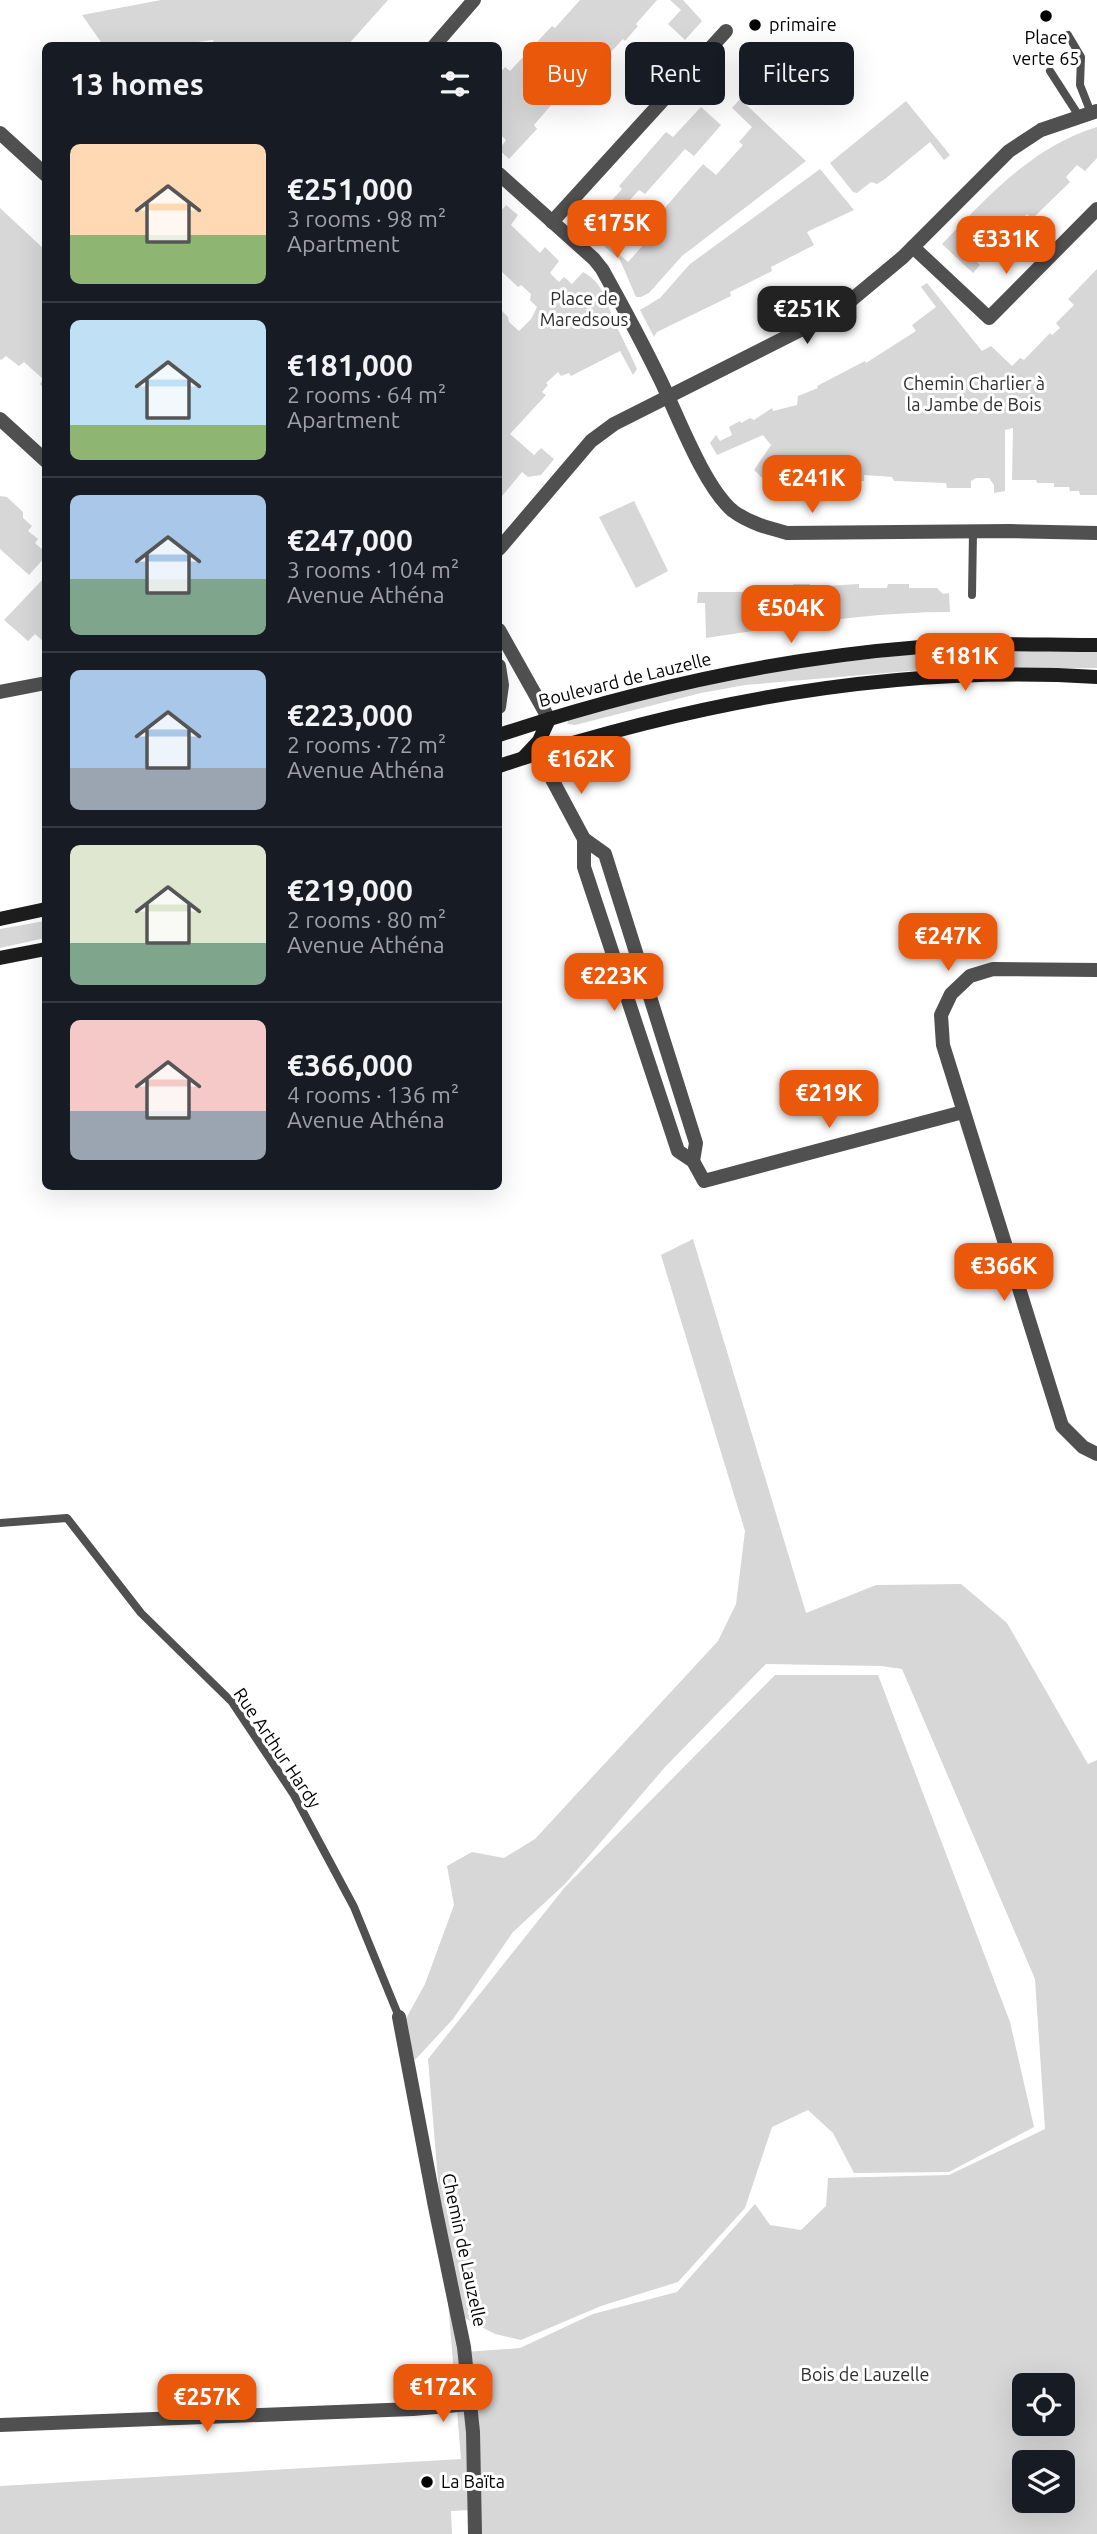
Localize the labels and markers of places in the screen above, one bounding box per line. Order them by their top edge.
marker: Place verte 65 [1038,8,1054,24]
place label: primaire [769,14,837,34]
marker: primaire [747,17,763,33]
place label: Place verte 65 [1013,27,1079,68]
pin: €175K [568,201,666,260]
pin: €331K [957,216,1055,276]
pin: €251K [758,286,856,346]
pin: €241K [763,456,861,515]
pin: €504K [742,586,840,645]
pin: €181K [916,634,1014,693]
pin: €162K [532,736,630,796]
pin: €247K [899,914,997,973]
pin: €223K [565,954,663,1013]
pin: €219K [780,1070,878,1130]
pin: €366K [955,1244,1053,1303]
pin: €172K [394,2364,492,2424]
pin: €257K [158,2374,256,2434]
place label: La Baïta [441,2471,505,2491]
marker: La Baïta [419,2474,435,2490]

